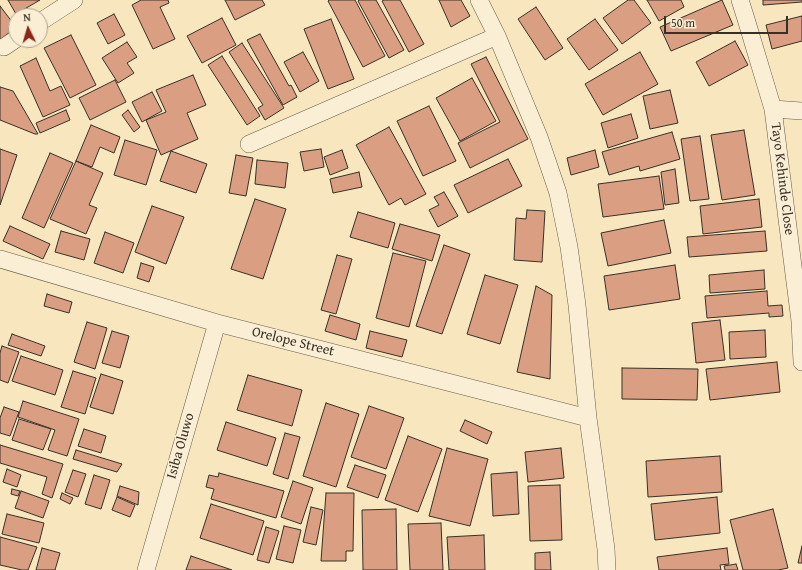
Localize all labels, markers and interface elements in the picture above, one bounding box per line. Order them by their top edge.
north arrow [8,8,48,48]
scale bar [666,8,790,34]
text: N [23,9,31,25]
text: 50 m [671,14,695,31]
street label: Tayo Kehinde Close [767,122,797,236]
street label: Orelope Street [250,324,336,360]
street label: Isiba Oluwo [164,411,198,481]

